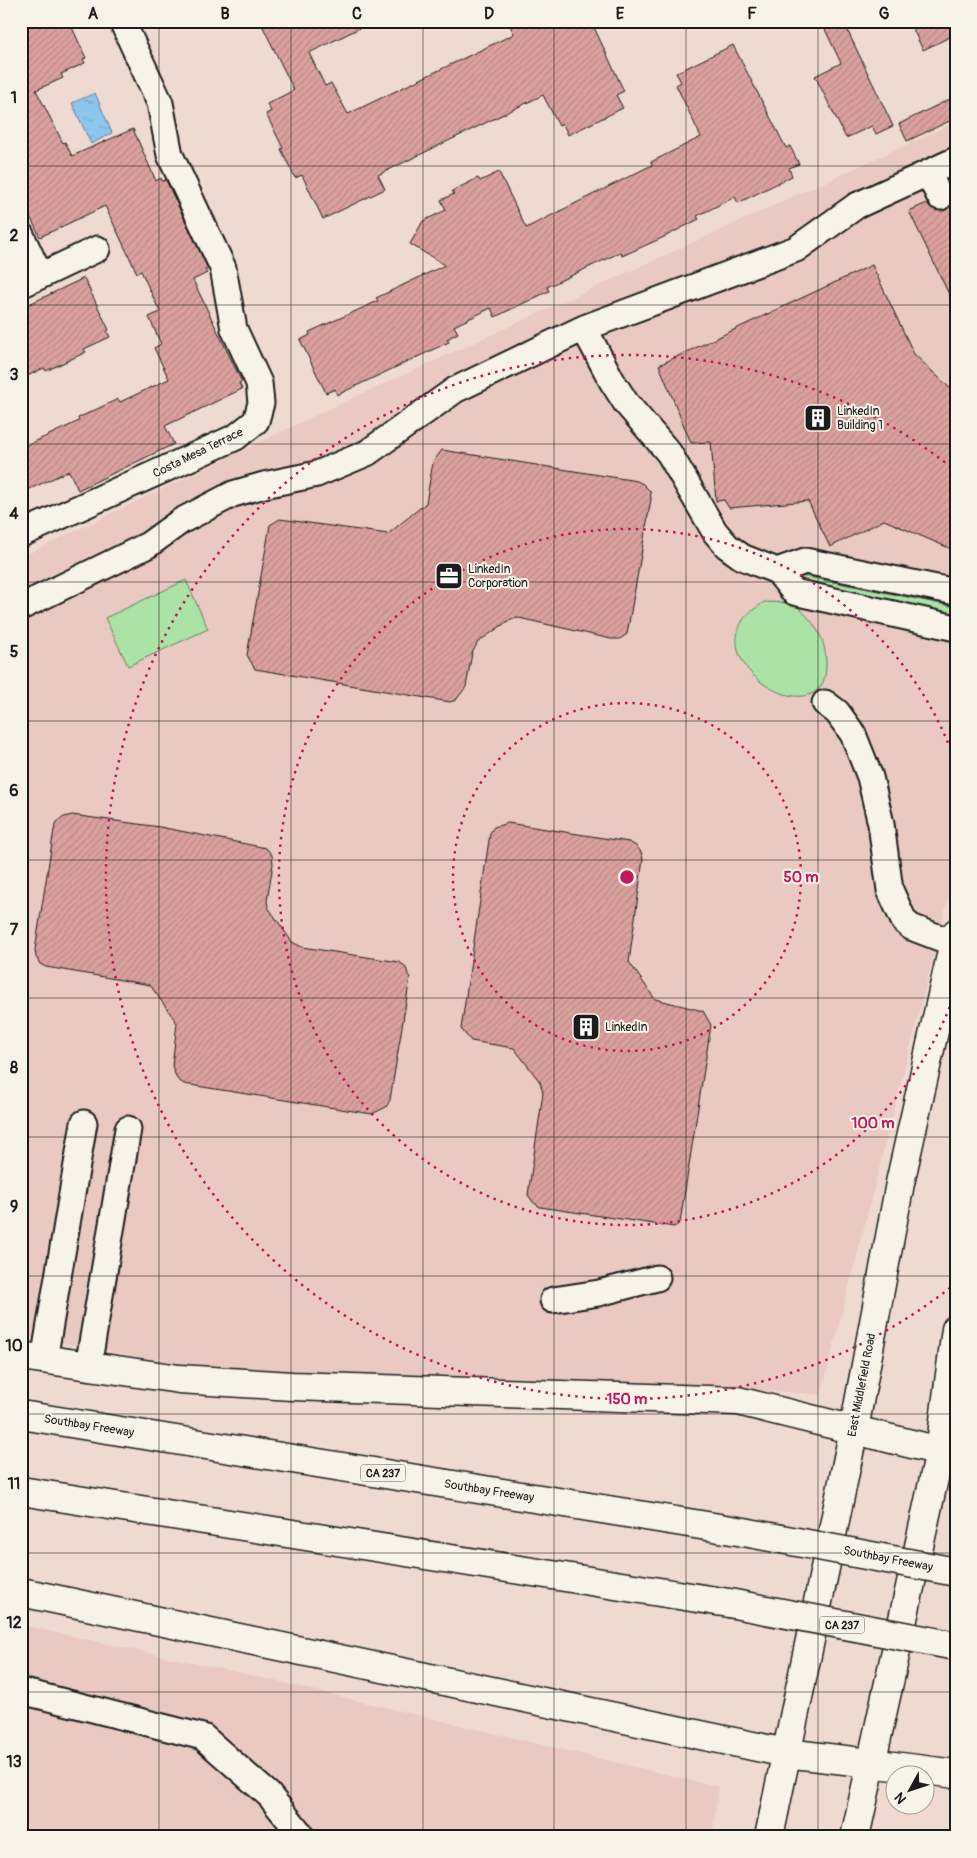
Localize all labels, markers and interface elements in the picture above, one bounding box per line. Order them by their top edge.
text: A [88,4,99,24]
text: B [220,4,230,24]
text: C [352,4,362,24]
text: D [484,4,494,24]
text: E [616,4,625,24]
text: F [747,4,757,24]
text: G [879,4,890,24]
text: 1 [11,88,17,108]
text: 2 [10,226,19,246]
text: 3 [10,365,19,385]
building icon: LinkedIn Building 1 [803,403,833,433]
place label: LinkedIn Building 1 [837,404,883,433]
street label: Costa Mesa Terrace [151,425,246,481]
text: 4 [9,504,19,524]
office icon: LinkedIn Corporation [434,561,464,591]
place label: LinkedIn Corporation [468,562,528,591]
text: 5 [10,642,19,662]
text: 6 [9,781,19,801]
centre of rings [618,868,636,886]
text: 50 m [784,868,818,887]
text: 7 [10,920,19,940]
building icon: LinkedIn [571,1012,601,1042]
place label: LinkedIn [605,1020,648,1035]
text: 8 [10,1058,18,1078]
text: 100 m [852,1114,894,1133]
text: 9 [10,1197,18,1217]
street label: East Middlefield Road [845,1332,879,1438]
text: 10 [5,1336,23,1356]
text: 150 m [607,1390,647,1409]
street label: Southbay Freeway [43,1411,135,1441]
road number: CA 237 [360,1465,406,1482]
text: 11 [8,1474,20,1494]
street label: Southbay Freeway [443,1476,535,1506]
street label: Southbay Freeway [842,1543,934,1575]
text: 12 [6,1613,22,1633]
road number: CA 237 [820,1616,864,1634]
text: 13 [6,1752,22,1772]
north arrow [884,1766,934,1816]
text: N [891,1789,910,1807]

